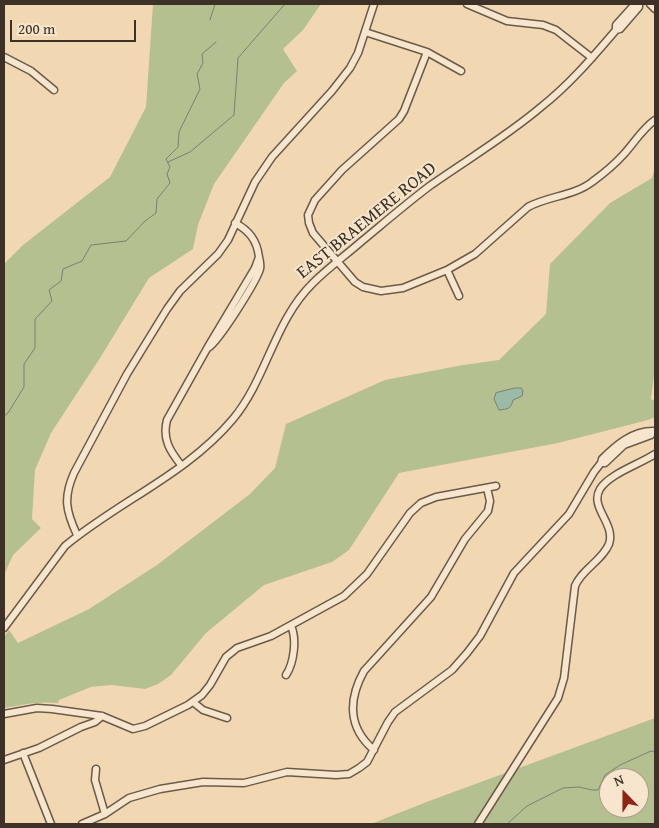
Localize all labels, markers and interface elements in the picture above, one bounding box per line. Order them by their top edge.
scale bar [12,10,139,42]
text: 200 m [18,18,55,39]
street label: EAST BRAEMERE ROAD [293,158,441,284]
north arrow [599,768,649,818]
text: N [611,769,627,791]

